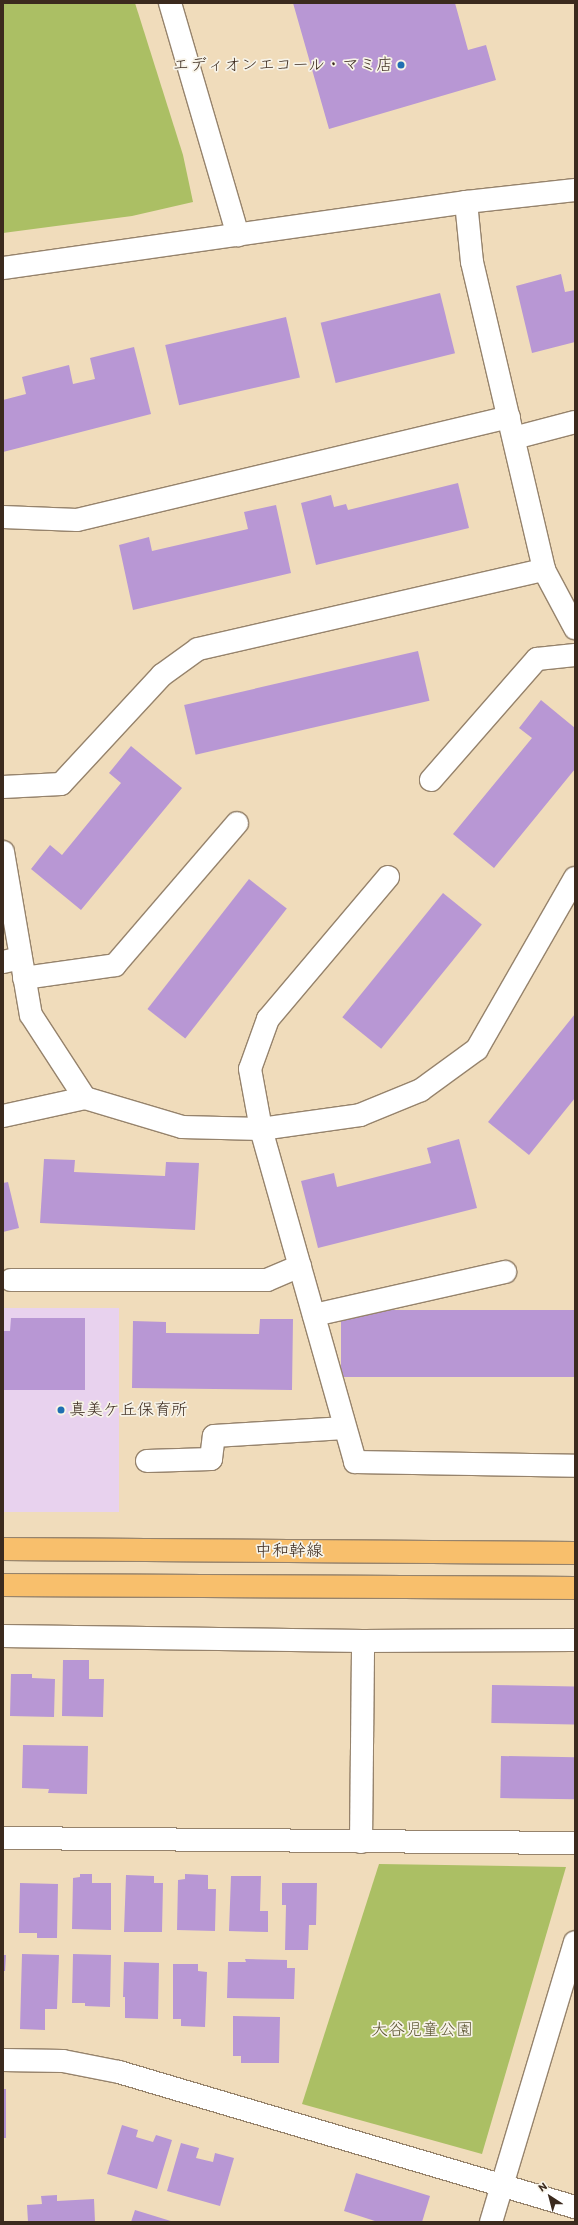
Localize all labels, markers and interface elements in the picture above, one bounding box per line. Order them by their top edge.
place label: エディオンエコール・マミ店 [172,55,393,75]
marker: エディオンエコール・マミ店 [396,60,406,70]
place label: 真美ケ丘保育所 [69,1400,188,1420]
marker: 真美ケ丘保育所 [56,1405,66,1415]
street label: 中和幹線 [255,1541,323,1561]
park label: 大谷児童公園 [371,2020,473,2040]
north arrow [530,2177,570,2217]
text: N [536,2179,549,2194]

